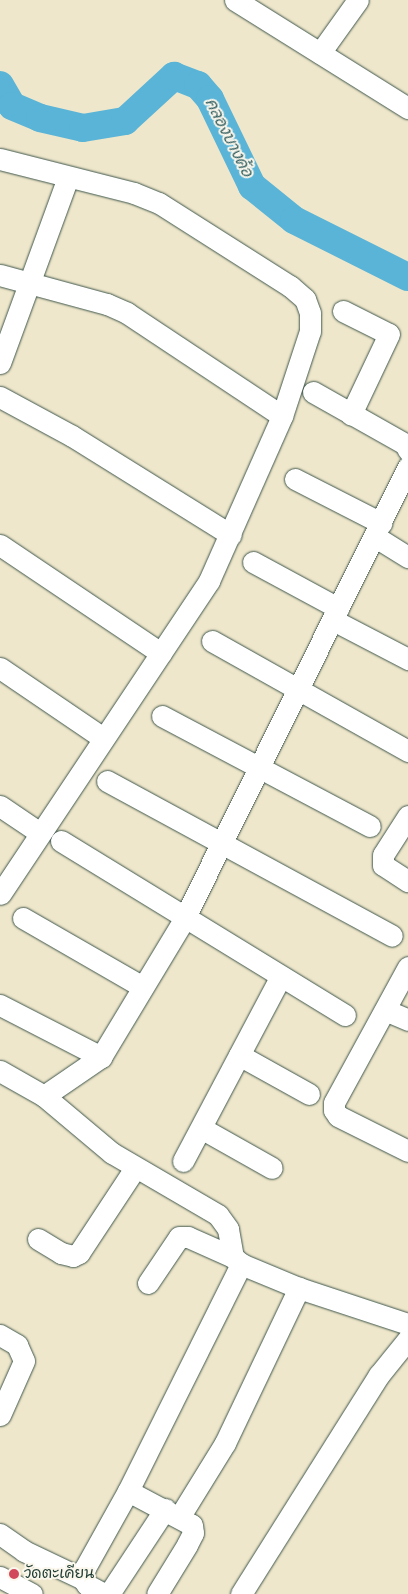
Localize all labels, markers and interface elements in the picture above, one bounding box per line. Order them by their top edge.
water label: คลองบางค้อ [200,95,256,181]
place label: วัดตะเคียน [24,1565,94,1583]
marker: วัดตะเคียน [8,1568,20,1580]

